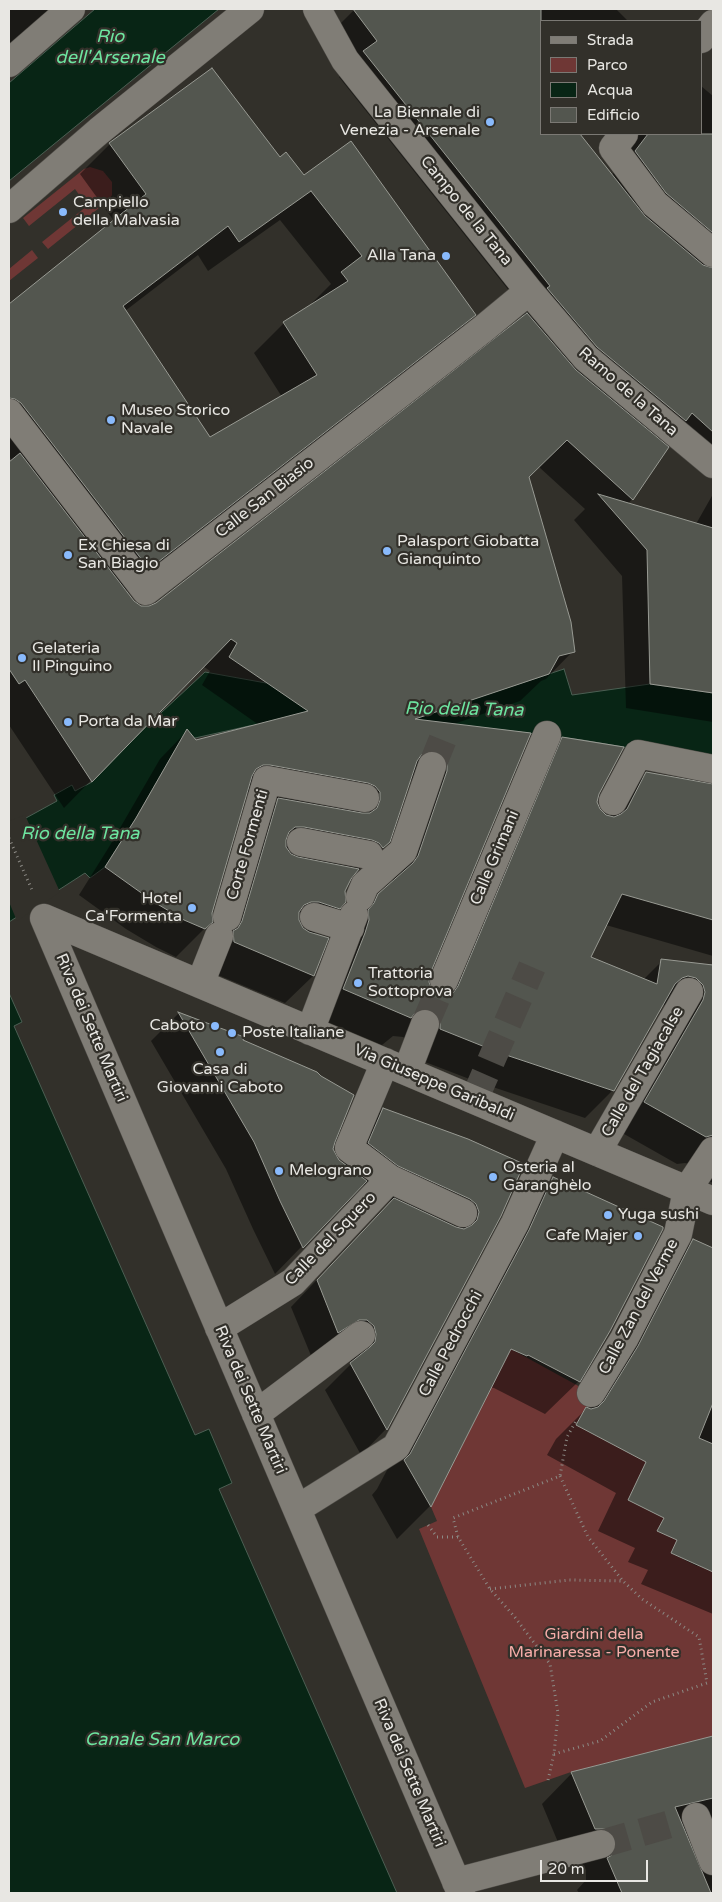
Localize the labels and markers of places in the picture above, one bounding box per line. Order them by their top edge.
place label: La Biennale di Venezia - Arsenale [340,103,480,141]
marker: La Biennale di Venezia - Arsenale [484,116,496,128]
place label: Campiello della Malvasia [73,193,180,231]
marker: Campiello della Malvasia [57,206,69,218]
place label: Alla Tana [367,246,436,266]
marker: Alla Tana [440,250,452,262]
place label: Museo Storico Navale [121,401,230,439]
marker: Museo Storico Navale [105,414,117,426]
place label: Palasport Giobatta Gianquinto [397,532,539,570]
place label: Ex Chiesa di San Biagio [78,536,170,574]
marker: Palasport Giobatta Gianquinto [381,545,393,557]
marker: Ex Chiesa di San Biagio [62,549,74,561]
place label: Gelateria Il Pinguino [32,639,112,677]
marker: Gelateria Il Pinguino [16,652,28,664]
place label: Porta da Mar [78,712,177,732]
marker: Porta da Mar [62,716,74,728]
place label: Hotel Ca'Formenta [85,889,182,927]
marker: Hotel Ca'Formenta [186,902,198,914]
place label: Trattoria Sottoprova [368,964,452,1002]
marker: Trattoria Sottoprova [352,977,364,989]
place label: Caboto [149,1016,205,1036]
marker: Caboto [209,1020,221,1032]
place label: Poste Italiane [242,1023,344,1043]
marker: Poste Italiane [226,1027,238,1039]
marker: Casa di Giovanni Caboto [214,1046,226,1058]
place label: Casa di Giovanni Caboto [157,1060,283,1098]
place label: Osteria al Garanghèlo [503,1158,592,1196]
place label: Melograno [289,1161,372,1181]
marker: Melograno [273,1165,285,1177]
marker: Osteria al Garanghèlo [487,1171,499,1183]
place label: Yuga sushi [618,1205,699,1225]
marker: Yuga sushi [602,1209,614,1221]
place label: Cafe Majer [546,1226,628,1246]
marker: Cafe Majer [632,1230,644,1242]

